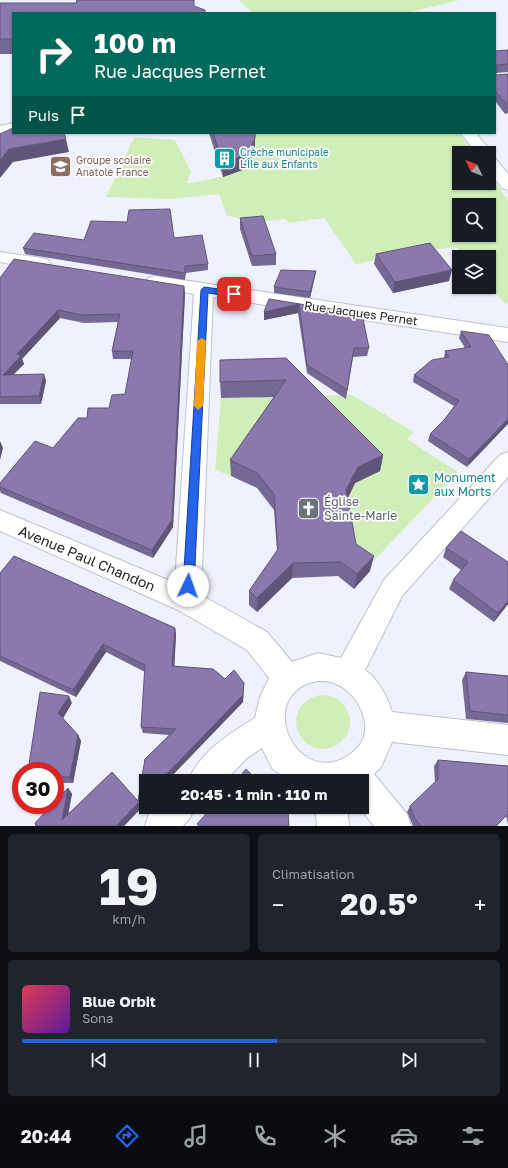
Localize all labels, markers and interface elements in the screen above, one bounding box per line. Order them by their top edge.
text: 100 m [94,26,176,59]
icon: right [28,28,80,80]
text: Rue Jacques Pernet [94,60,266,82]
icon: arrive [67,104,89,126]
text: Puis [28,106,59,124]
building icon: Crèche municipale L'Île aux Enfants [211,145,237,171]
place label: Crèche municipale L'Île aux Enfants [240,146,329,170]
north arrow [452,146,496,190]
map controls [452,146,496,294]
school or university icon: Groupe scolaire Anatole France [47,153,73,179]
place label: Groupe scolaire Anatole France [76,154,151,178]
button: search [452,198,496,242]
button: layers [452,250,496,294]
pin [217,277,251,311]
icon: arrive [223,283,245,305]
street label: Rue Jacques Pernet [303,298,419,328]
place label: Monument aux Morts [434,470,496,499]
place icon: Monument aux Morts [406,471,432,497]
place label: Église Sainte-Marie [324,494,397,523]
church icon: Église Sainte-Marie [295,495,321,521]
street label: Avenue Paul Chandon [16,522,158,594]
position arrow [167,565,209,607]
speed limit sign: 30 [12,762,64,814]
text: 20:45 · 1 min · 110 m [181,785,327,803]
text: 19 [99,854,159,916]
text: Climatisation [272,866,354,882]
text: 20.5° [340,886,418,922]
text: − [272,891,284,918]
text: + [474,891,486,918]
text: km/h [112,911,146,927]
text: Blue Orbit [82,992,156,1010]
text: Sona [82,1010,113,1026]
icon: previous [88,1049,110,1071]
icon: pause [243,1049,265,1071]
icon: next [398,1049,420,1071]
icon: directions [113,1122,141,1150]
icon: music [182,1122,210,1150]
icon: phone [251,1122,279,1150]
icon: climate [321,1122,349,1150]
icon: car [390,1122,418,1150]
icon: filters [459,1122,487,1150]
text: 20:44 [21,1125,72,1147]

